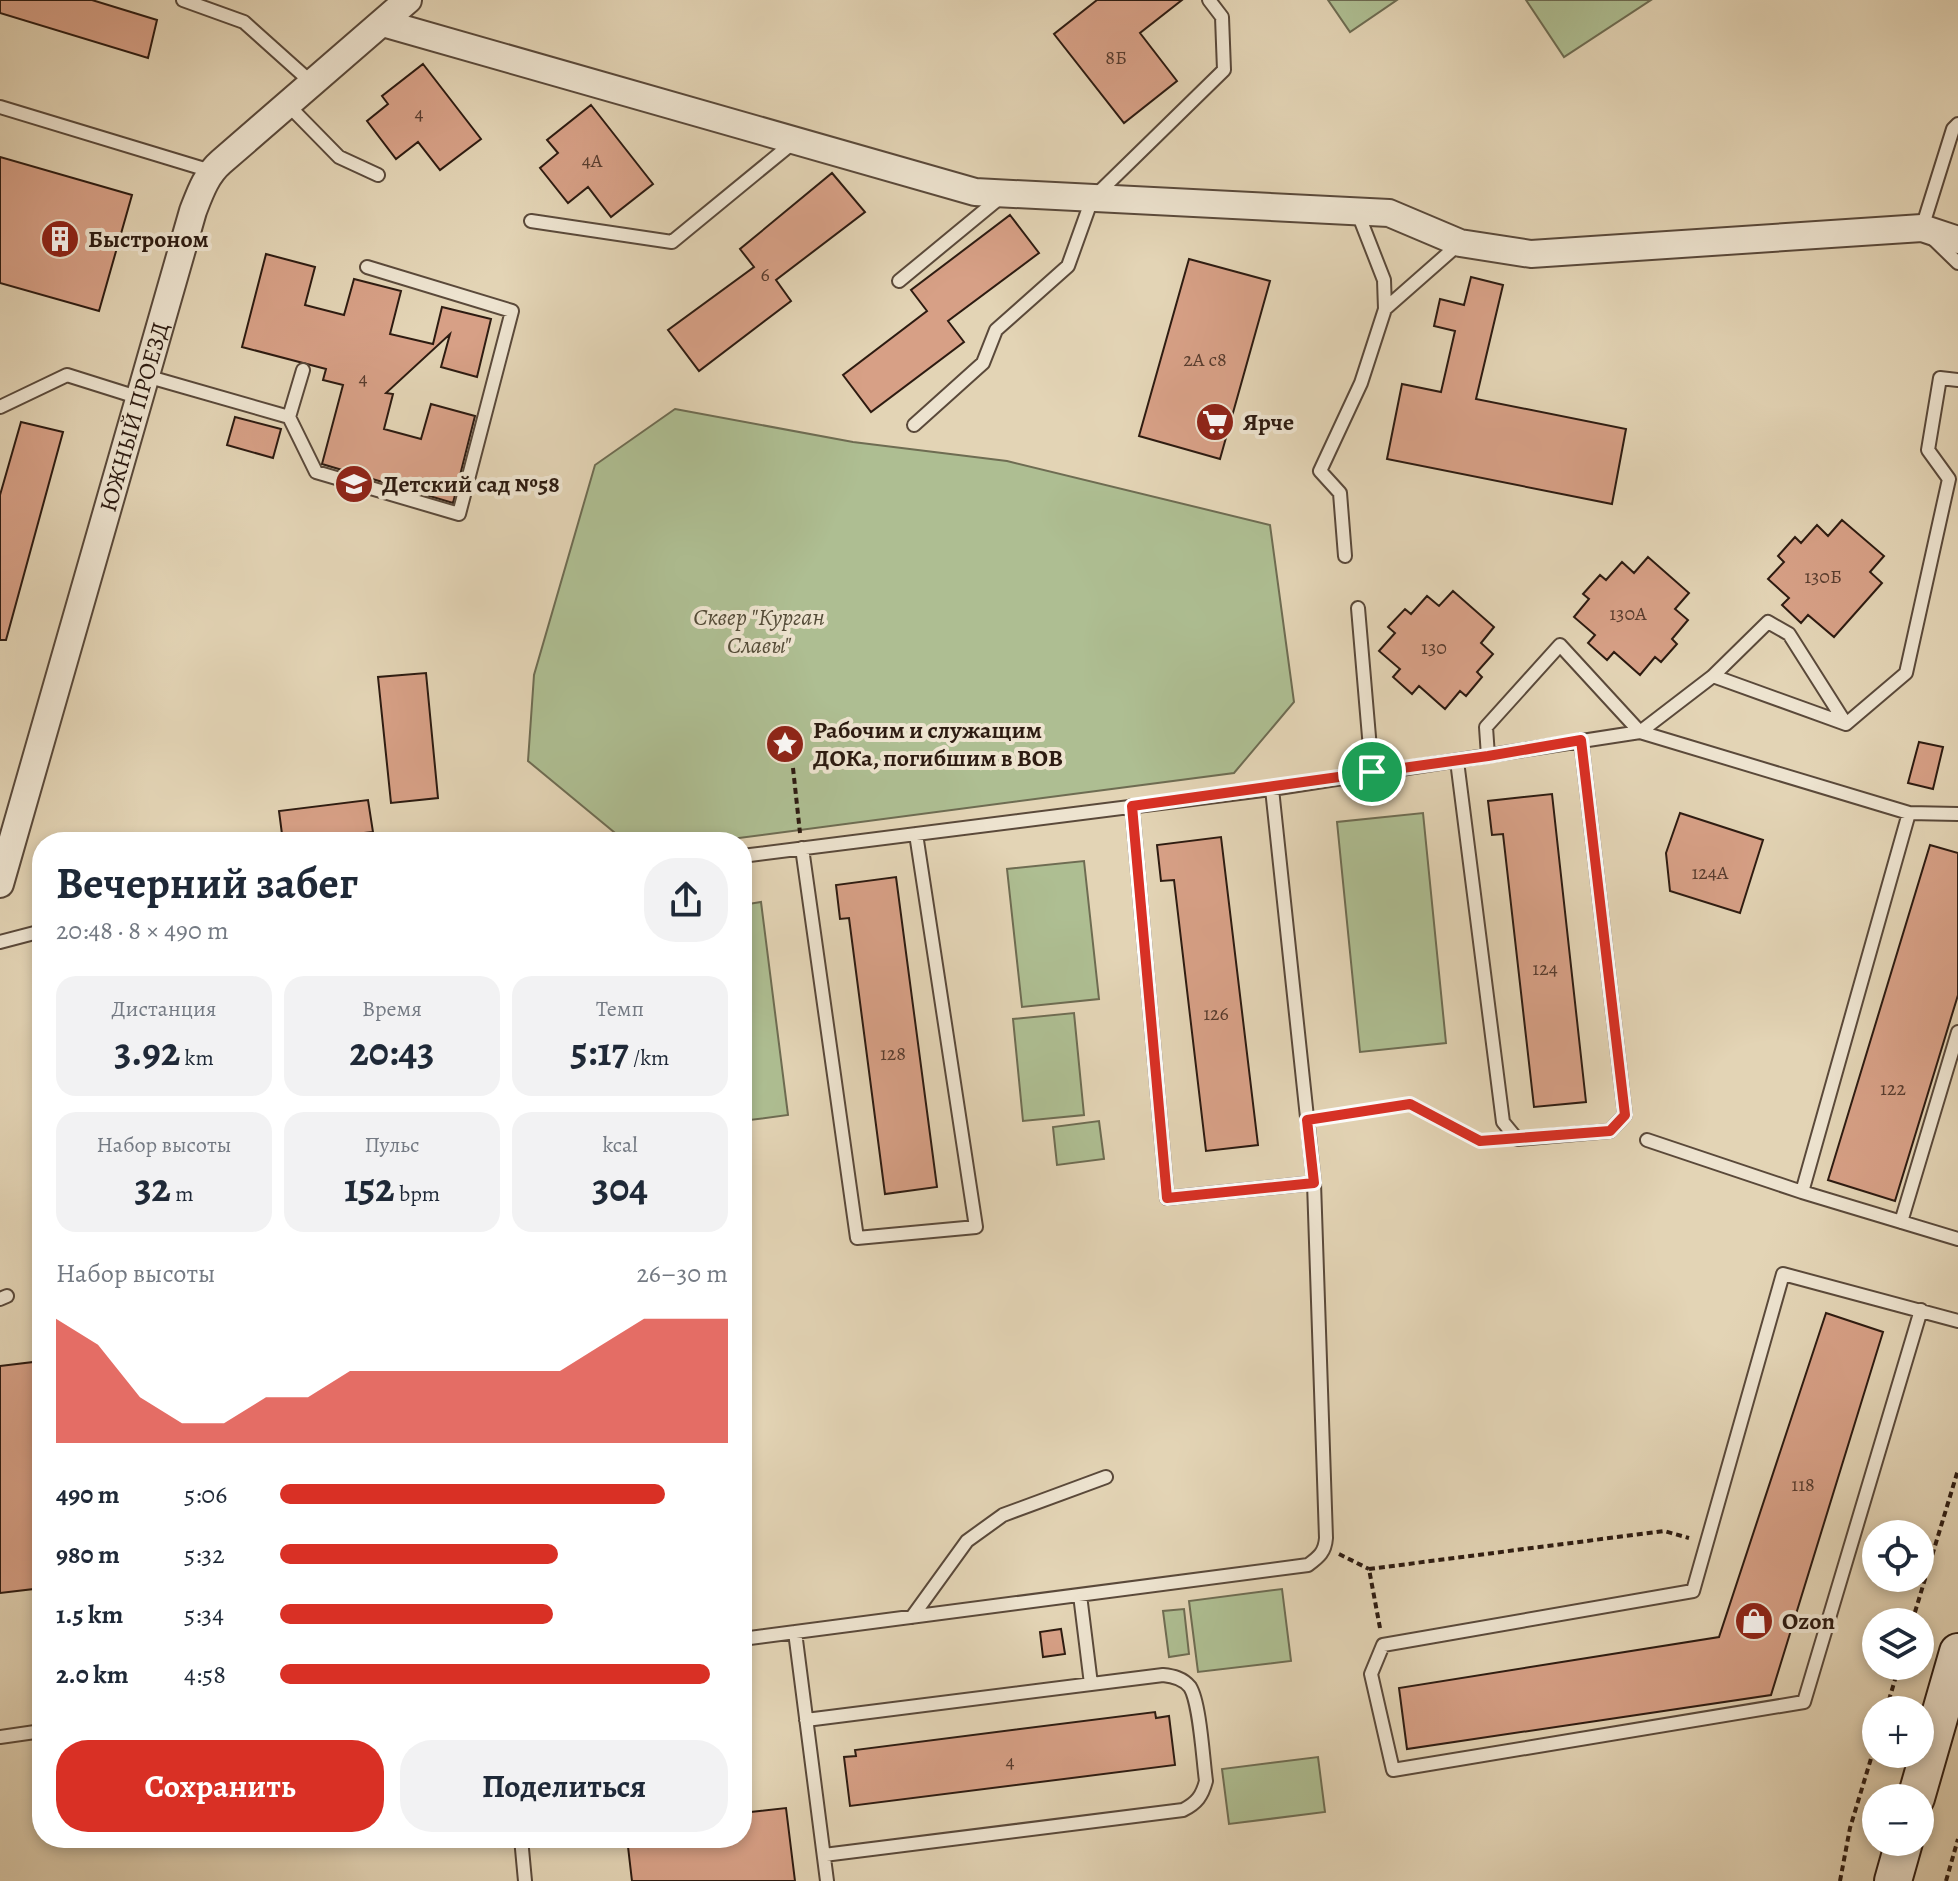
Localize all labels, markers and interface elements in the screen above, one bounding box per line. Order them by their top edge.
house number: 8Б [1105,44,1127,71]
house number: 4 [414,100,424,127]
house number: 4А [582,147,603,174]
building icon: Быстроном [39,218,81,260]
place label: Быстроном [88,223,209,255]
house number: 6 [760,261,770,288]
street label: ЮЖНЫЙ ПРОЕЗД [92,318,176,515]
house number: 2А с8 [1183,346,1227,373]
house number: 4 [358,365,368,392]
supermarket icon: Ярче [1194,401,1236,443]
place label: Ярче [1243,406,1294,438]
school or university icon: Детский сад №58 [333,463,375,505]
place label: Детский сад №58 [382,468,560,500]
house number: 130Б [1804,563,1842,590]
house number: 130А [1609,600,1647,627]
park label: Сквер "Курган Славы" [693,601,825,661]
house number: 130 [1421,634,1447,661]
place label: Рабочим и служащим ДОКа, погибшим в ВОВ [813,714,1063,774]
place icon: Рабочим и служащим ДОКа, погибшим в ВОВ [764,723,806,765]
pin [1338,738,1406,806]
icon: arrive [1350,750,1394,794]
text: Вечерний забег [56,853,358,913]
button: share [644,858,728,942]
house number: 124А [1691,859,1729,886]
text: 20:48 · 8 × 490 m [56,913,229,948]
house number: 124 [1532,955,1558,982]
text: Дистанция [112,994,216,1024]
text: Время [362,994,422,1024]
text: Темп [596,994,644,1024]
house number: 126 [1203,1000,1229,1027]
text: 3.92 [114,1024,180,1079]
text: 20:43 [350,1024,434,1079]
text: 5:17 [571,1024,629,1079]
house number: 128 [880,1040,906,1067]
text: km [180,1043,214,1073]
text: /km [629,1043,669,1073]
house number: 122 [1880,1075,1906,1102]
text: Набор высоты [97,1130,231,1160]
text: Пульс [364,1130,420,1160]
text: kcal [602,1130,638,1160]
text: 32 [134,1160,171,1215]
text: 152 [344,1160,395,1215]
text: 304 [592,1160,648,1215]
text: m [171,1179,194,1209]
text: bpm [395,1179,440,1209]
text: Набор высоты [56,1256,215,1291]
text: 26–30 m [636,1256,728,1291]
house number: 118 [1791,1471,1815,1498]
text: 490 m [56,1477,120,1512]
text: 5:06 [184,1477,227,1512]
map controls [1862,1520,1934,1856]
button: locate [1862,1520,1934,1592]
text: 980 m [56,1537,120,1572]
text: 5:32 [184,1537,225,1572]
text: 1.5 km [56,1597,123,1632]
text: 5:34 [184,1597,224,1632]
shop icon: Ozon [1733,1600,1775,1642]
place label: Ozon [1782,1605,1836,1637]
button: layers [1862,1608,1934,1680]
text: 2.0 km [56,1657,129,1692]
text: 4:58 [184,1657,226,1692]
button: + [1862,1696,1934,1768]
button: Сохранить [56,1740,384,1832]
button: Поделиться [400,1740,728,1832]
house number: 4 [1005,1748,1015,1775]
button: − [1862,1784,1934,1856]

